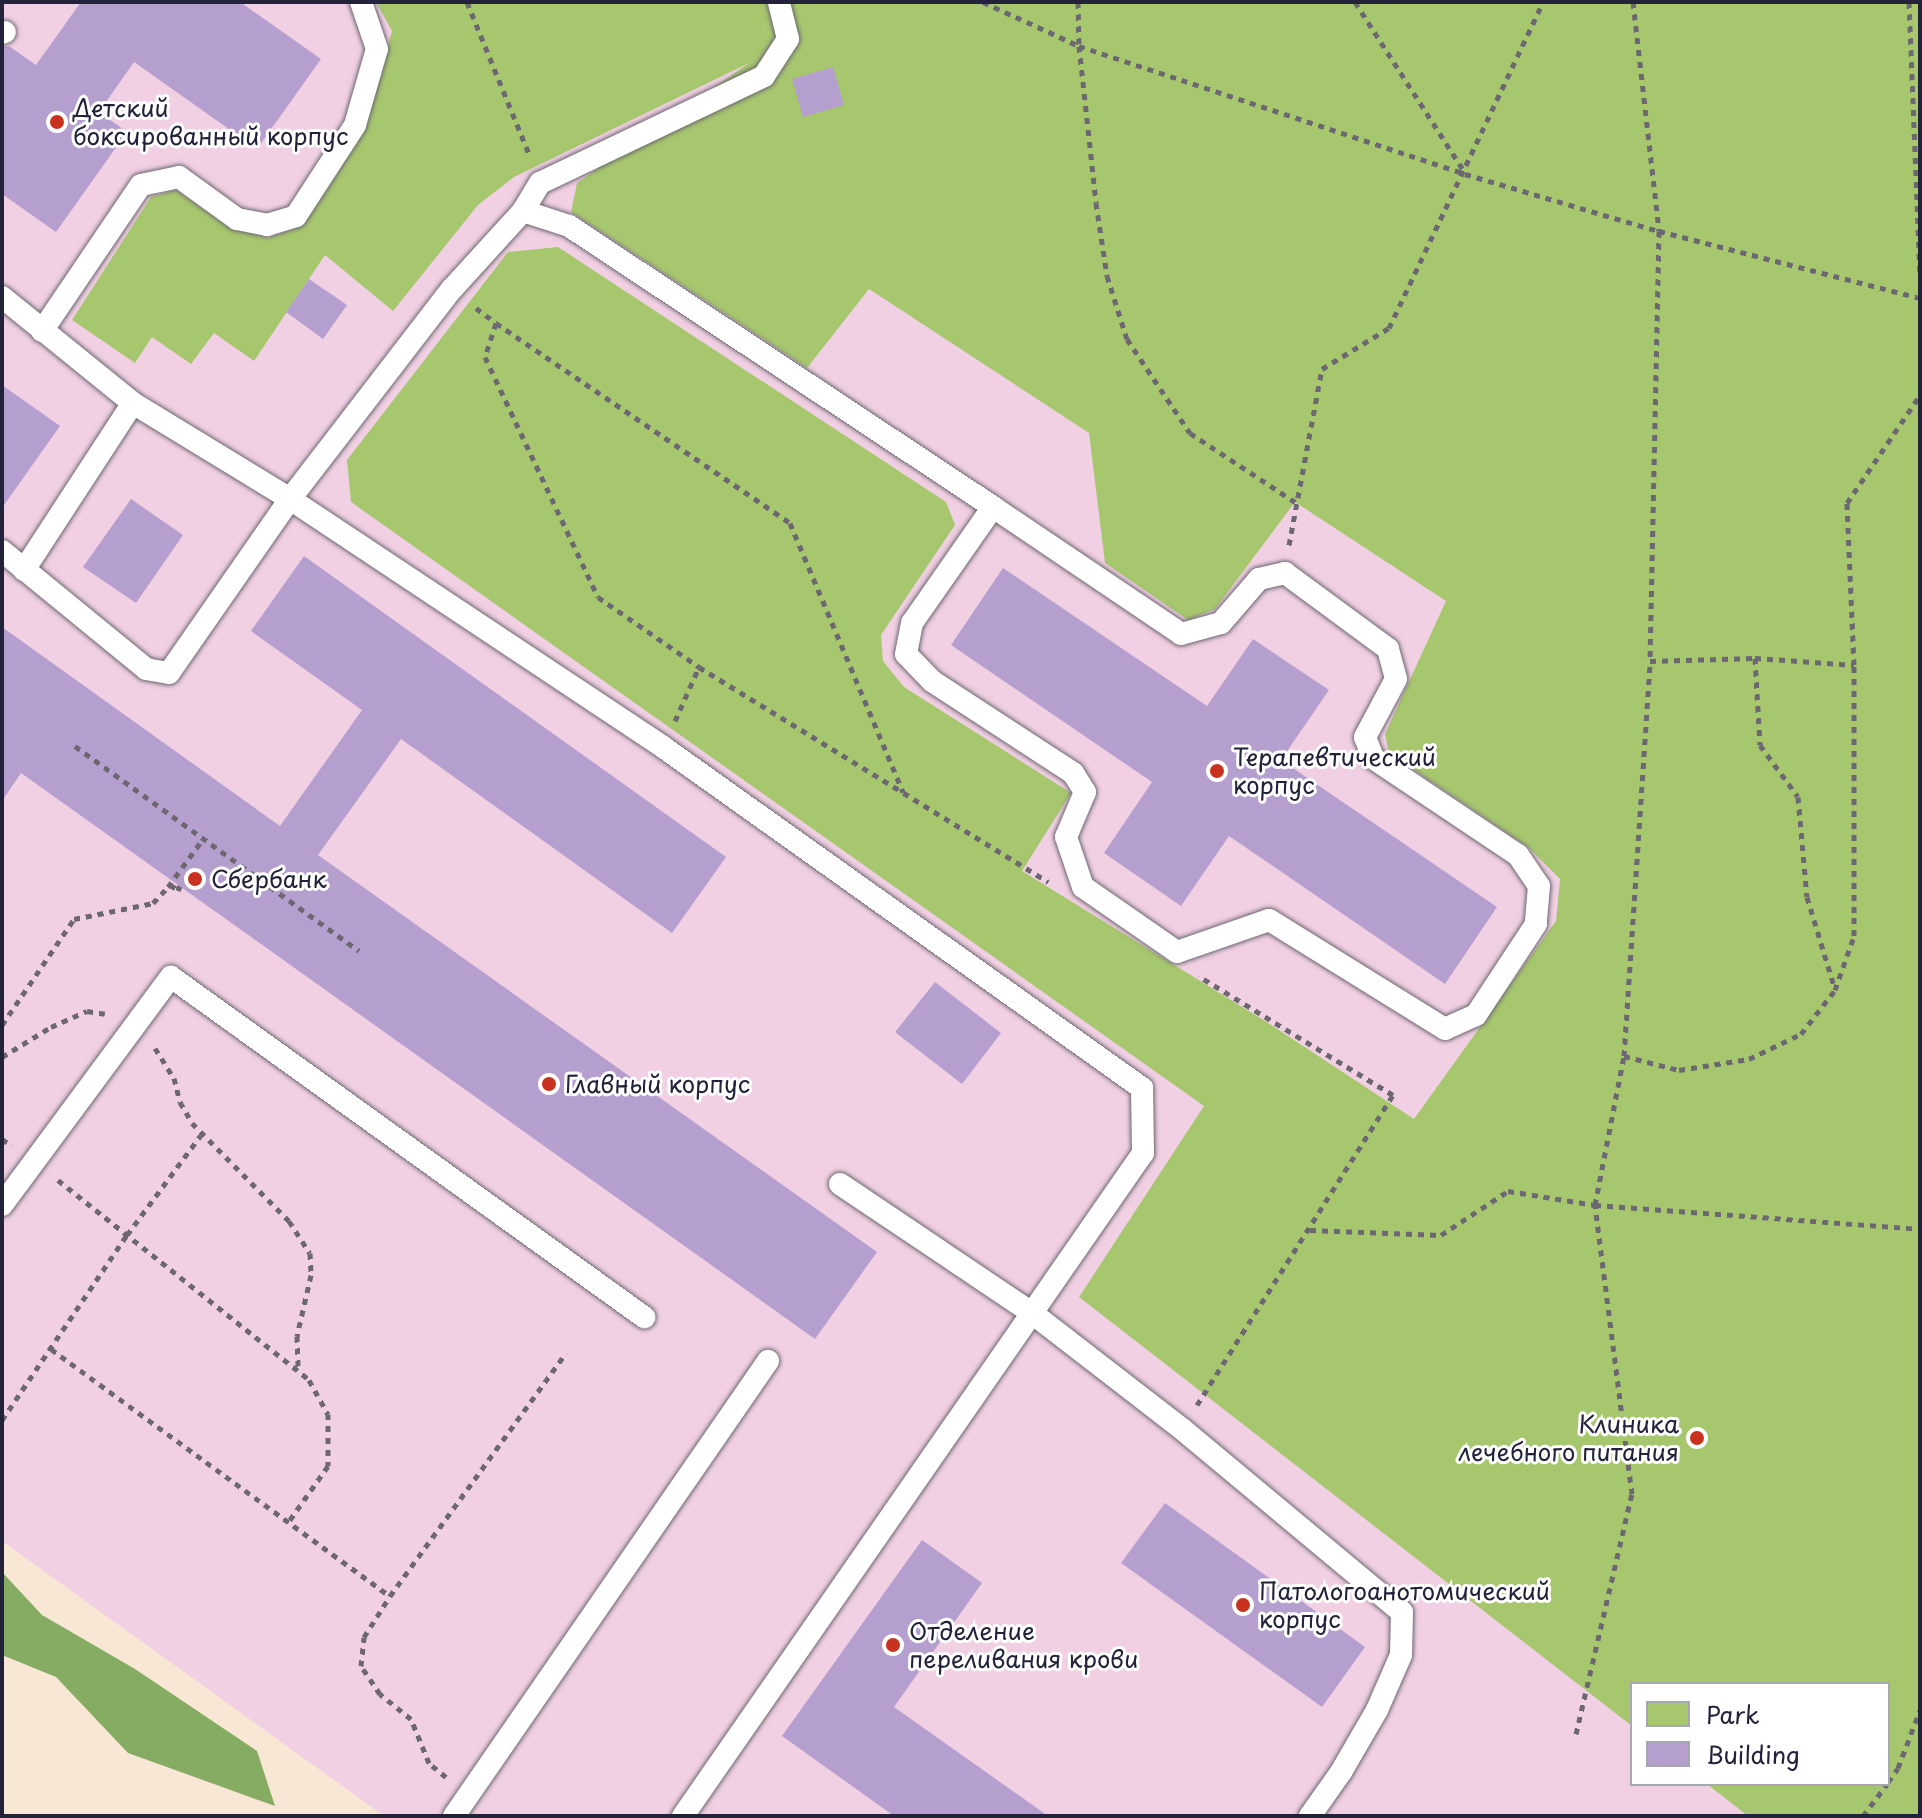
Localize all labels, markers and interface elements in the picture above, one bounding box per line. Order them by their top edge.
place label: Детский боксированный корпус [73,94,349,150]
marker: Детский боксированный корпус [48,113,66,131]
place label: Терапевтический корпус [1233,743,1436,799]
marker: Терапевтический корпус [1208,762,1226,780]
place label: Сбербанк [211,865,327,893]
marker: Сбербанк [186,870,204,888]
place label: Главный корпус [565,1070,750,1098]
marker: Главный корпус [540,1075,558,1093]
place label: Клиника лечебного питания [1457,1410,1679,1466]
marker: Клиника лечебного питания [1686,1427,1708,1449]
place label: Патологоанотомический корпус [1259,1577,1550,1633]
marker: Патологоанотомический корпус [1234,1596,1252,1614]
place label: Отделение переливания крови [909,1617,1140,1673]
marker: Отделение переливания крови [884,1636,902,1654]
legend [1630,1682,1890,1786]
text: Park [1706,1696,1760,1732]
text: Building [1706,1736,1800,1772]

